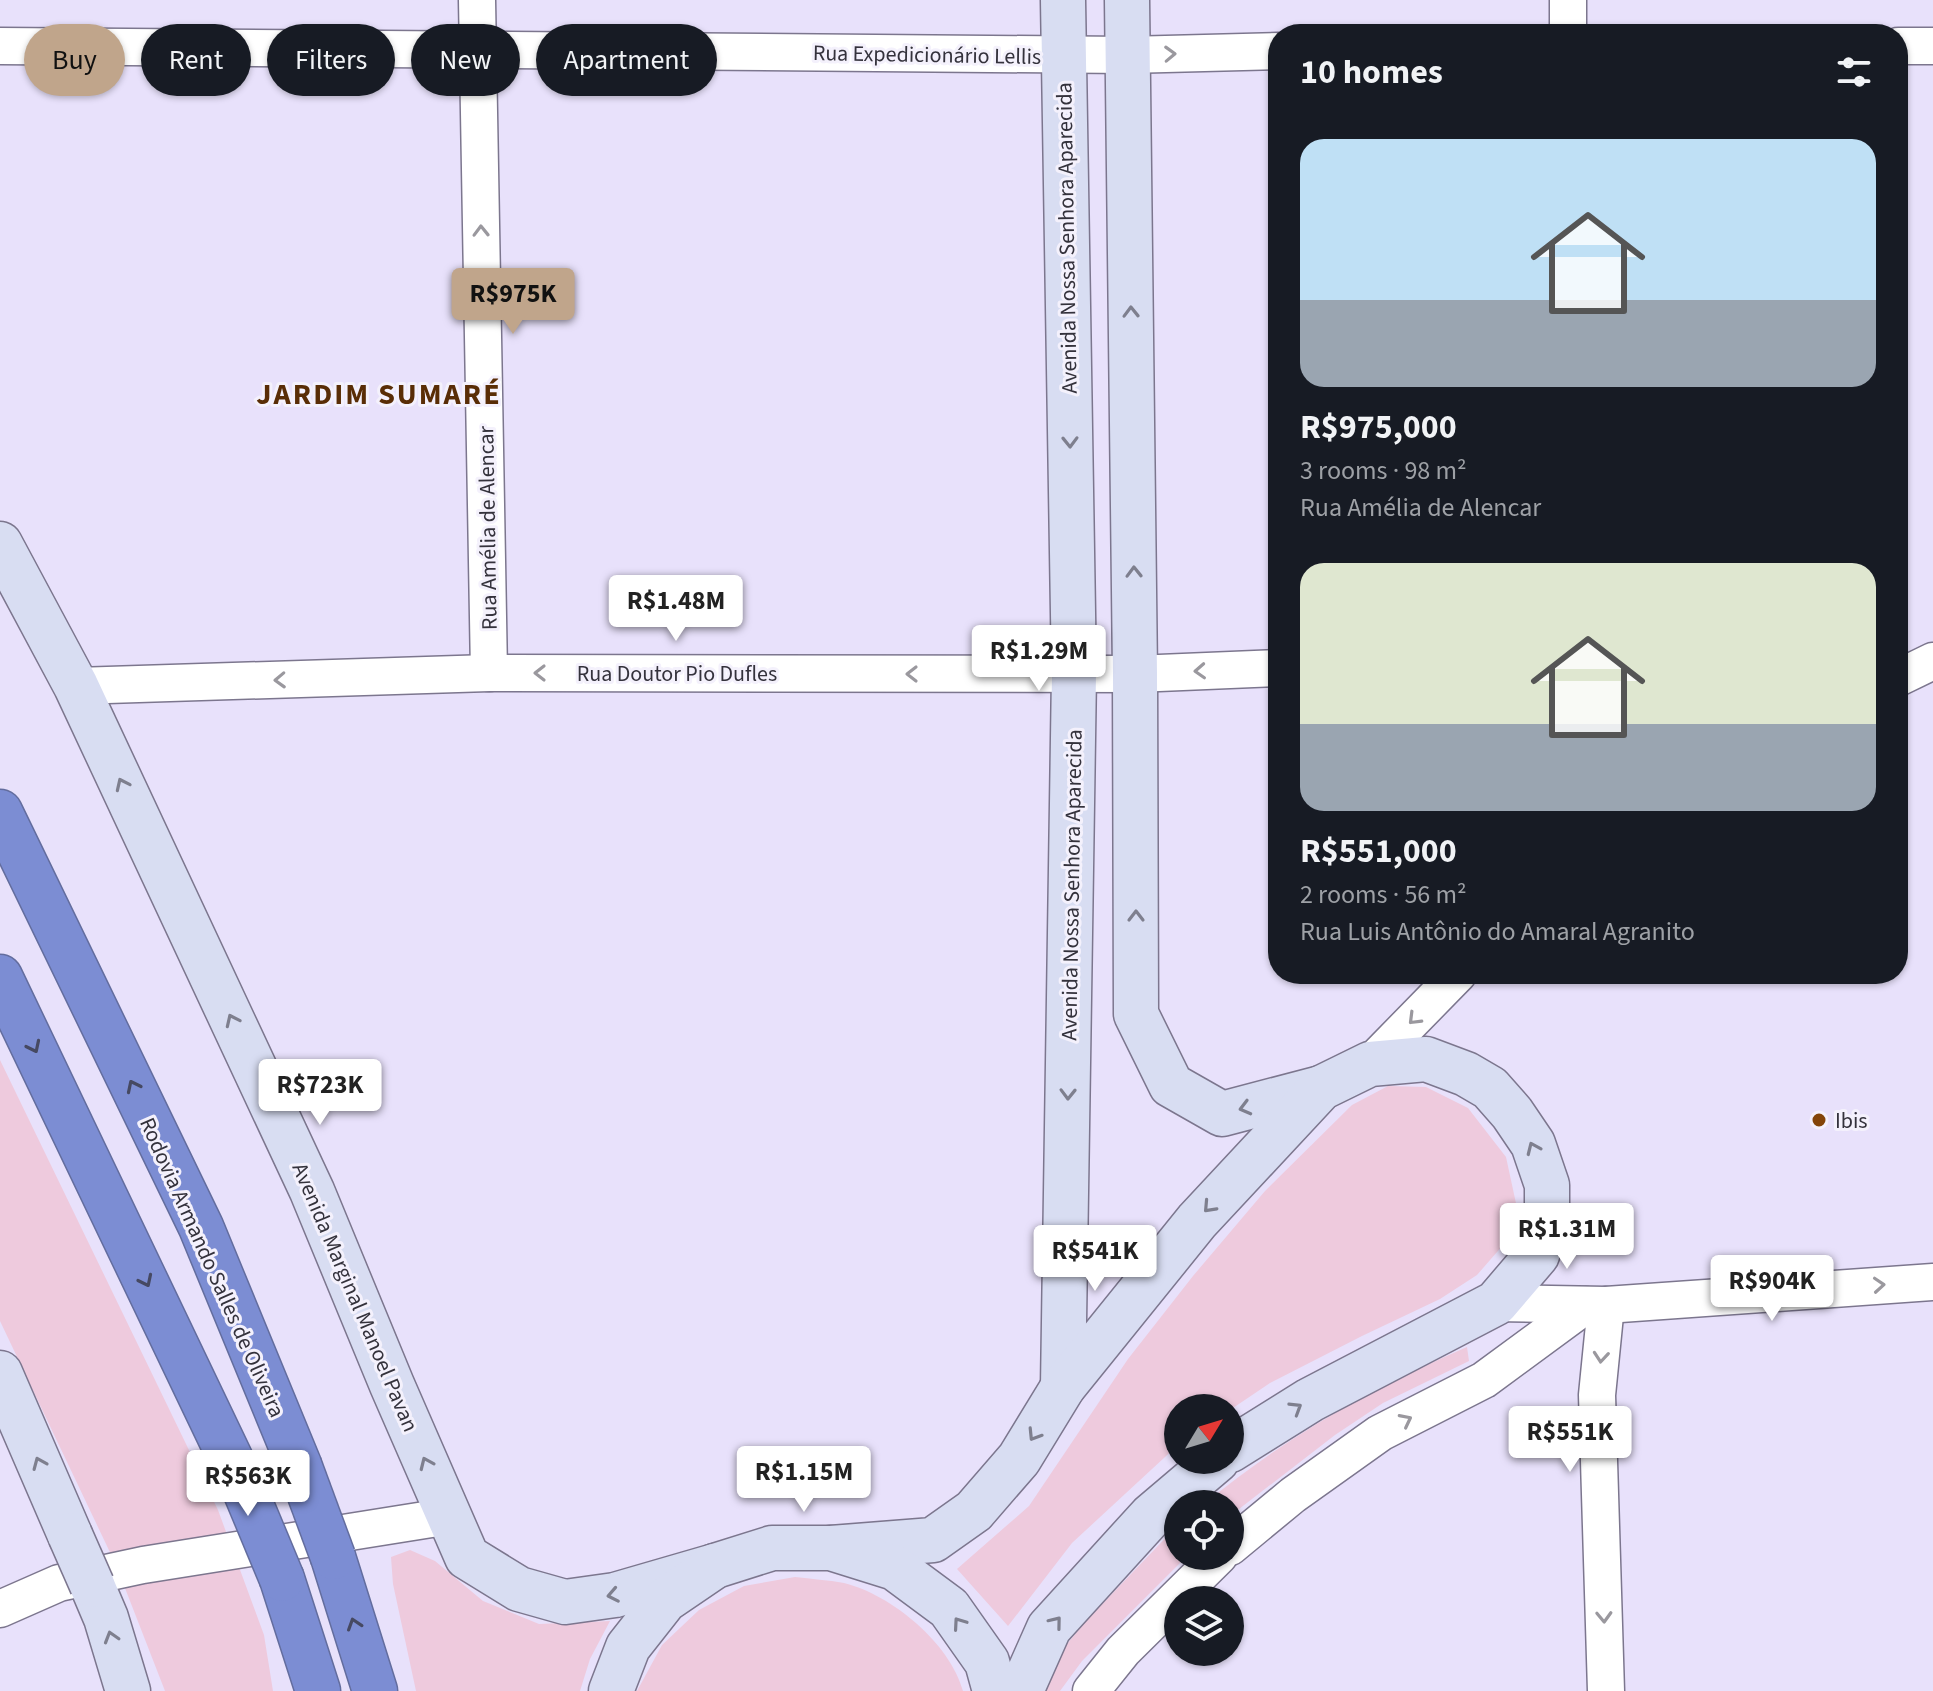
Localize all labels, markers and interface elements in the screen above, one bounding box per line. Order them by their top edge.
chip: Buy [24,24,125,96]
chip: Rent [141,24,251,96]
chip: Filters [267,24,395,96]
chip: New [411,24,520,96]
chip: Apartment [536,24,717,96]
street label: Rua Expedicionário Lellis [812,37,1041,73]
one-way arrow [1164,46,1177,63]
text: 10 homes [1300,48,1443,97]
icon: filters [1832,50,1876,94]
street label: Avenida Nossa Senhora Aparecida [1048,82,1086,394]
icon: home [1516,191,1660,335]
one-way arrow [472,224,490,237]
pin: R$975K [448,268,578,336]
text: R$975K [470,275,556,312]
one-way arrow [1122,305,1140,318]
district label: JARDIM SUMARÉ [256,373,502,416]
text: R$975,000 [1300,403,1457,452]
street label: Rua Amélia de Alencar [470,425,506,630]
one-way arrow [1061,436,1079,449]
text: 3 rooms · 98 m² [1300,452,1467,489]
text: Rua Amélia de Alencar [1300,489,1541,526]
one-way arrow [1125,565,1143,578]
pin: R$1.48M [602,575,750,643]
text: R$1.48M [627,582,725,619]
icon: home [1516,615,1660,759]
pin: R$1.29M [965,625,1113,693]
text: R$1.29M [990,632,1088,669]
street label: Rua Doutor Pio Dufles [577,658,777,690]
one-way arrow [1193,663,1206,680]
one-way arrow [533,664,546,682]
one-way arrow [905,665,918,683]
one-way arrow [273,671,286,688]
street label: Avenida Nossa Senhora Aparecida [1053,729,1091,1041]
one-way arrow [116,778,132,792]
text: R$551,000 [1300,827,1457,876]
text: 2 rooms · 56 m² [1300,876,1467,913]
one-way arrow [1127,909,1144,922]
text: Rua Luis Antônio do Amaral Agranito [1300,913,1695,950]
one-way arrow [1409,1010,1423,1024]
one-way arrow [226,1013,242,1028]
one-way arrow [24,1039,40,1053]
pin: R$723K [255,1059,385,1127]
text: R$723K [277,1066,363,1103]
one-way arrow [127,1079,143,1094]
one-way arrow [1059,1088,1076,1101]
one-way arrow [1239,1099,1253,1116]
place label: Ibis [1835,1105,1868,1137]
marker: Ibis [1810,1111,1828,1129]
street label: Rodovia Armando Salles de Oliveira [131,1112,293,1423]
one-way arrow [1527,1142,1543,1157]
street label: Avenida Marginal Manoel Pavan [284,1158,426,1437]
one-way arrow [1204,1198,1219,1212]
pin: R$1.31M [1493,1203,1641,1271]
text: R$1.31M [1518,1210,1616,1247]
pin: R$541K [1030,1225,1160,1293]
text: R$541K [1052,1232,1138,1269]
pin: R$904K [1707,1255,1837,1323]
text: R$904K [1729,1262,1815,1299]
one-way arrow [136,1273,152,1288]
one-way arrow [1873,1277,1886,1294]
one-way arrow [1593,1351,1610,1364]
north arrow [1164,1394,1244,1474]
map controls [1164,1394,1244,1666]
one-way arrow [1287,1403,1302,1418]
pin: R$551K [1505,1406,1635,1474]
text: R$551K [1527,1413,1613,1450]
one-way arrow [1398,1414,1413,1429]
one-way arrow [1028,1426,1043,1441]
pin: R$1.15M [730,1446,878,1514]
pin: R$563K [183,1450,313,1518]
text: R$1.15M [755,1453,853,1490]
one-way arrow [420,1456,436,1471]
one-way arrow [32,1457,48,1471]
text: R$563K [205,1457,291,1494]
button: locate [1164,1490,1244,1570]
one-way arrow [606,1585,619,1602]
button: layers [1164,1586,1244,1666]
one-way arrow [1595,1611,1612,1624]
one-way arrow [1046,1616,1061,1631]
one-way arrow [347,1617,363,1631]
one-way arrow [954,1617,969,1631]
one-way arrow [104,1631,120,1645]

